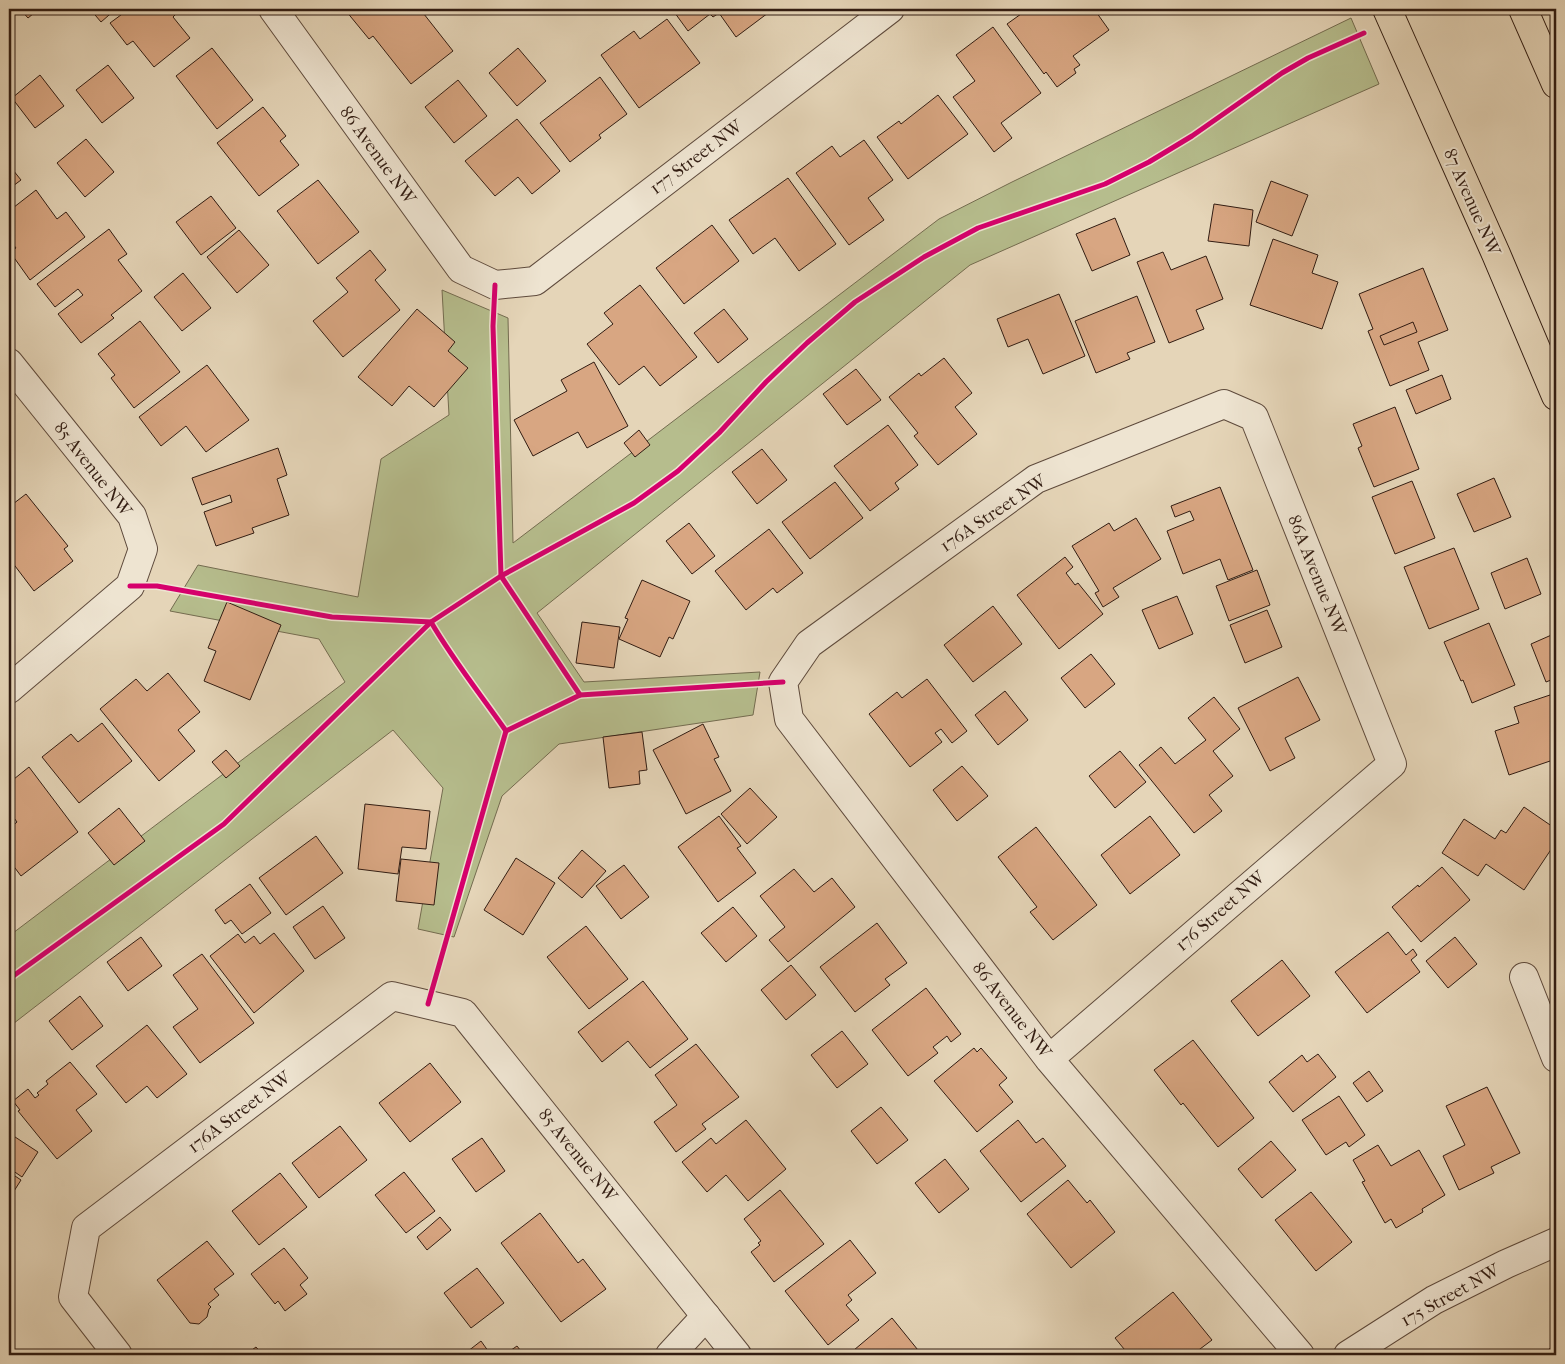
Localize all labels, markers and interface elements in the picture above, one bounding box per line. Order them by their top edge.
street label: 86 Avenue NW [335,102,421,209]
street label: 177 Street NW [646,115,748,199]
street label: 87 Avenue NW [1439,145,1505,260]
street label: 85 Avenue NW [49,418,137,522]
street label: 176A Street NW [936,470,1051,557]
street label: 86A Avenue NW [1283,512,1351,640]
street label: 176 Street NW [1171,866,1270,956]
street label: 86 Avenue NW [968,958,1056,1064]
street label: 176A Street NW [184,1066,296,1158]
street label: 85 Avenue NW [534,1104,622,1207]
street label: 175 Street NW [1397,1259,1504,1331]

